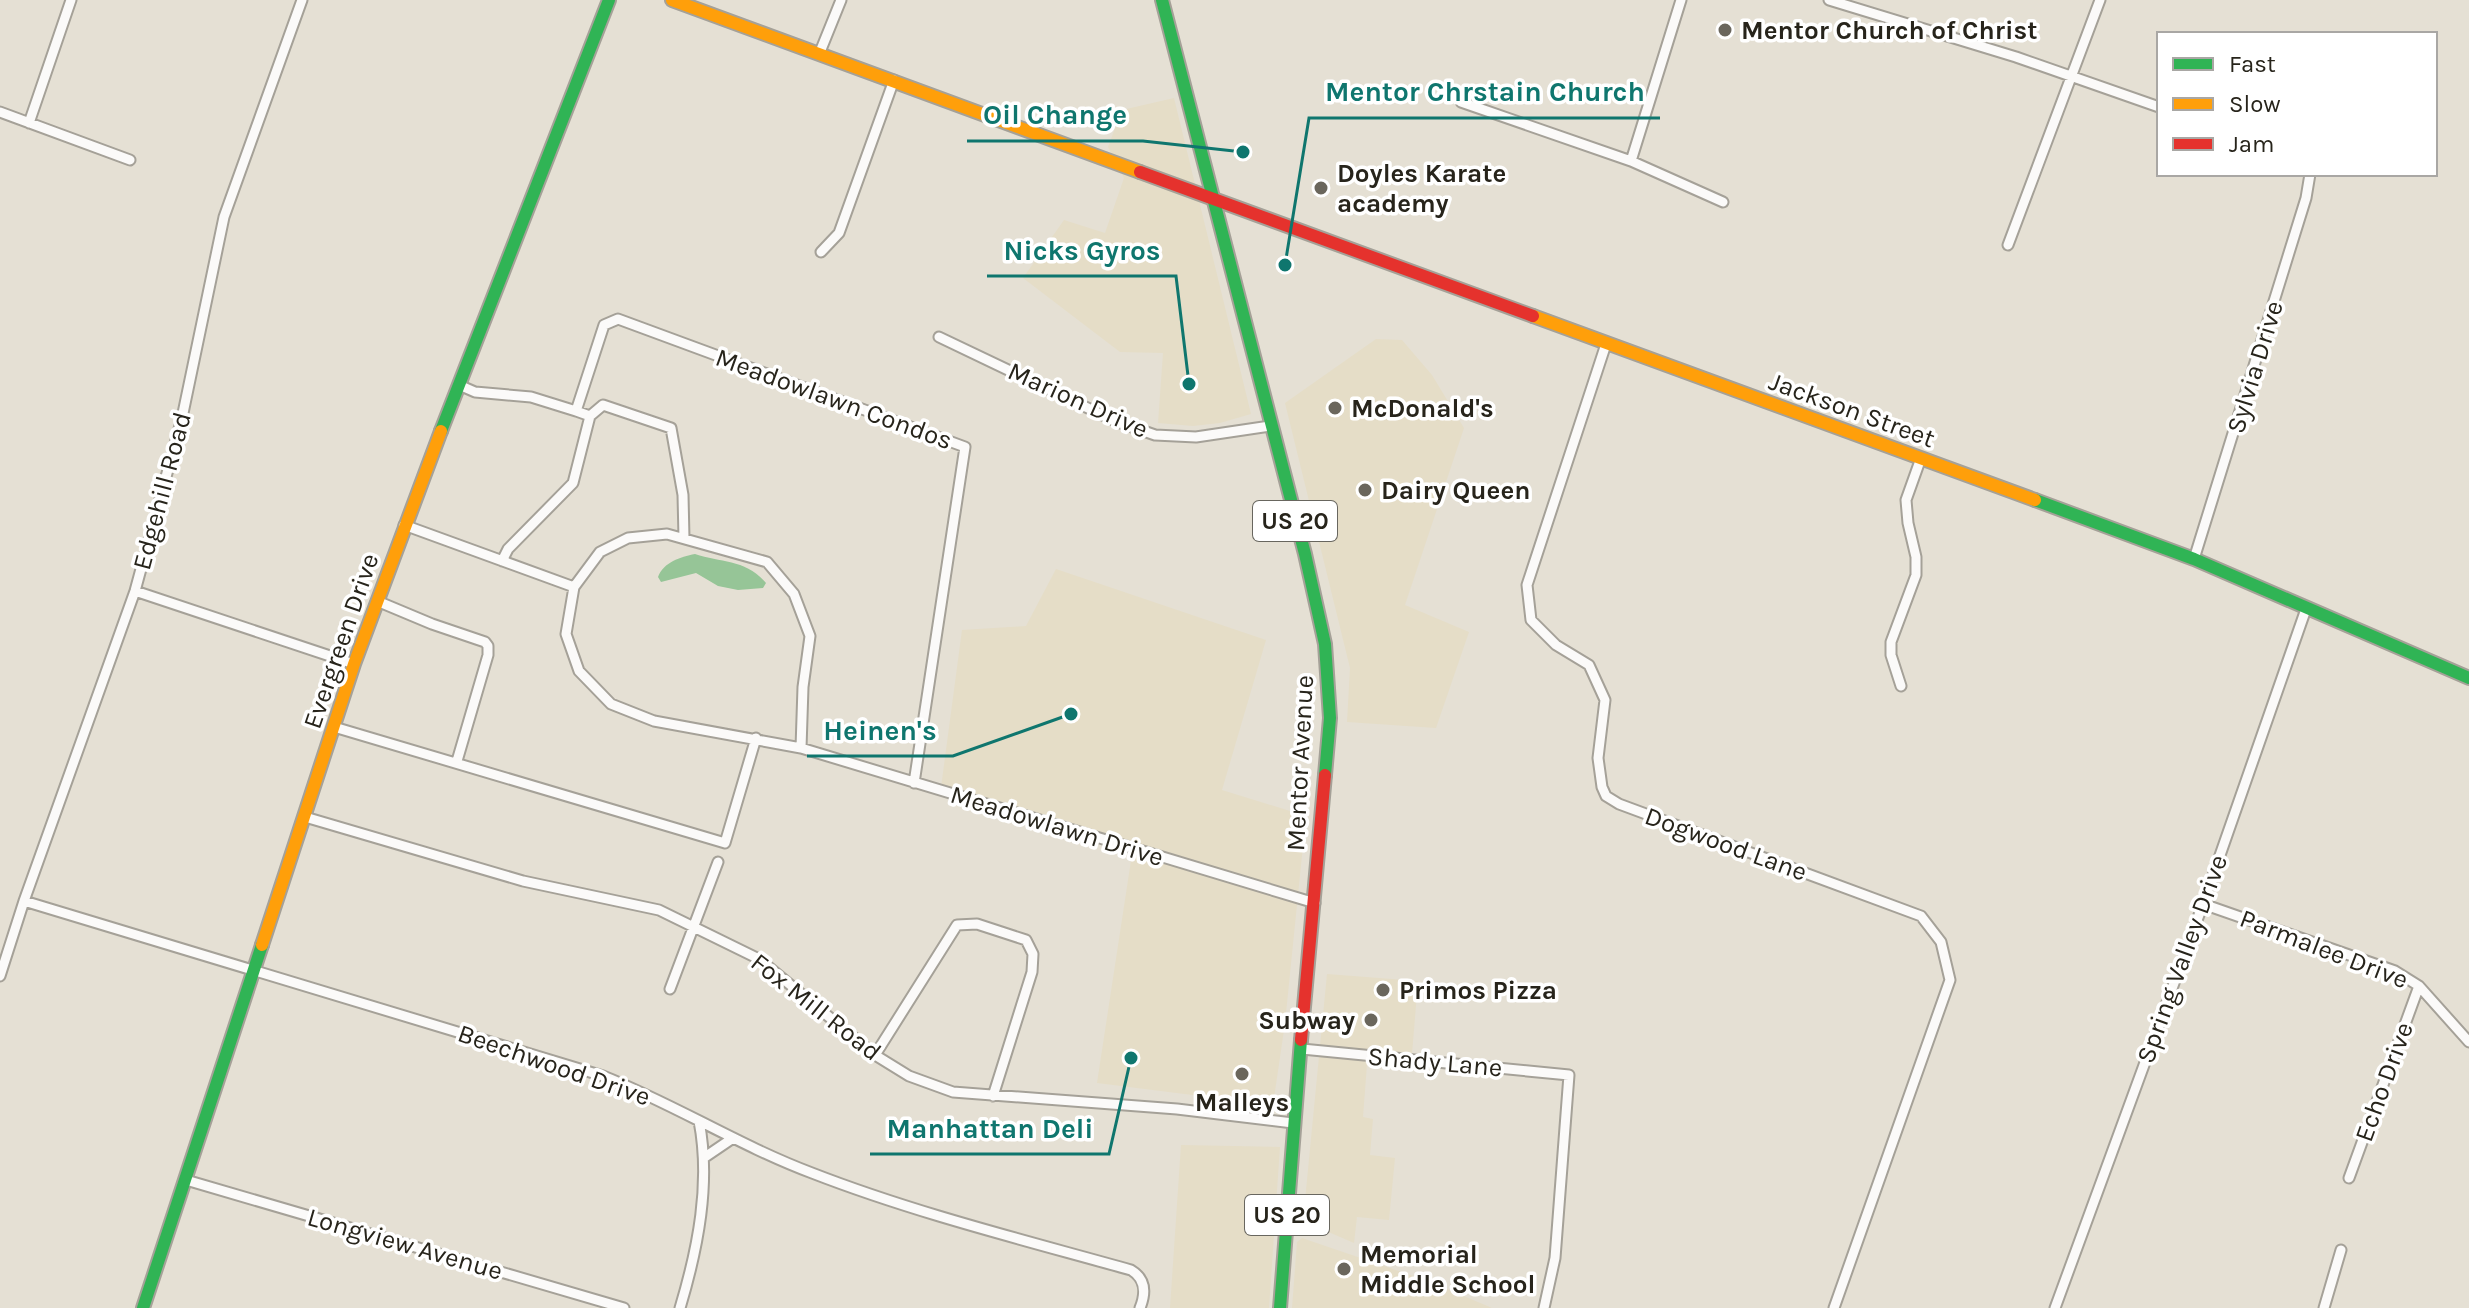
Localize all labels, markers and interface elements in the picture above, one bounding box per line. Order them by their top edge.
place label: Mentor Church of Christ [1741,15,2037,46]
marker: Mentor Church of Christ [1716,21,1734,39]
legend [2157,32,2437,176]
text: Fast [2229,50,2276,78]
callout: Mentor Chrstain Church [1309,66,1660,118]
text: Mentor Chrstain Church [1325,75,1645,108]
callout: Oil Change [967,89,1143,141]
text: Slow [2229,90,2281,118]
text: Oil Change [983,98,1127,131]
text: Jam [2229,130,2274,158]
place label: Doyles Karate academy [1337,158,1506,219]
marker: Doyles Karate academy [1312,179,1330,197]
callout: Nicks Gyros [987,224,1176,276]
text: Nicks Gyros [1003,234,1161,267]
street label: Sylvia Drive [2220,297,2290,437]
street label: Meadowlawn Condos [711,342,957,456]
street label: Marion Drive [1003,355,1153,445]
street label: Jackson Street [1765,366,1939,454]
place label: McDonald's [1351,393,1494,424]
marker: McDonald's [1326,399,1344,417]
street label: Edgehill Road [126,409,198,573]
place label: Dairy Queen [1381,475,1530,506]
marker: Dairy Queen [1356,481,1374,499]
road number: US 20 [1253,501,1337,541]
street label: Evergreen Drive [296,549,386,733]
street label: Mentor Avenue [1280,674,1320,852]
callout: Heinen's [807,704,953,756]
text: Heinen's [823,714,937,747]
street label: Meadowlawn Drive [947,779,1167,873]
street label: Dogwood Lane [1641,800,1811,888]
street label: Spring Valley Drive [2130,851,2234,1067]
street label: Parmalee Drive [2236,903,2412,995]
street label: Fox Mill Road [745,946,887,1068]
place label: Primos Pizza [1399,975,1557,1006]
marker: Primos Pizza [1374,981,1392,999]
place label: Subway [1258,1005,1355,1036]
marker: Subway [1362,1011,1380,1029]
street label: Beechwood Drive [454,1018,654,1112]
street label: Echo Drive [2348,1018,2420,1146]
street label: Shady Lane [1366,1041,1504,1083]
marker: Malleys [1233,1065,1251,1083]
place label: Malleys [1195,1087,1289,1118]
callout: Manhattan Deli [870,1102,1109,1154]
text: Manhattan Deli [887,1112,1093,1145]
road number: US 20 [1245,1195,1329,1235]
street label: Longview Avenue [304,1201,506,1287]
place label: Memorial Middle School [1360,1239,1535,1300]
marker: Memorial Middle School [1335,1260,1353,1278]

